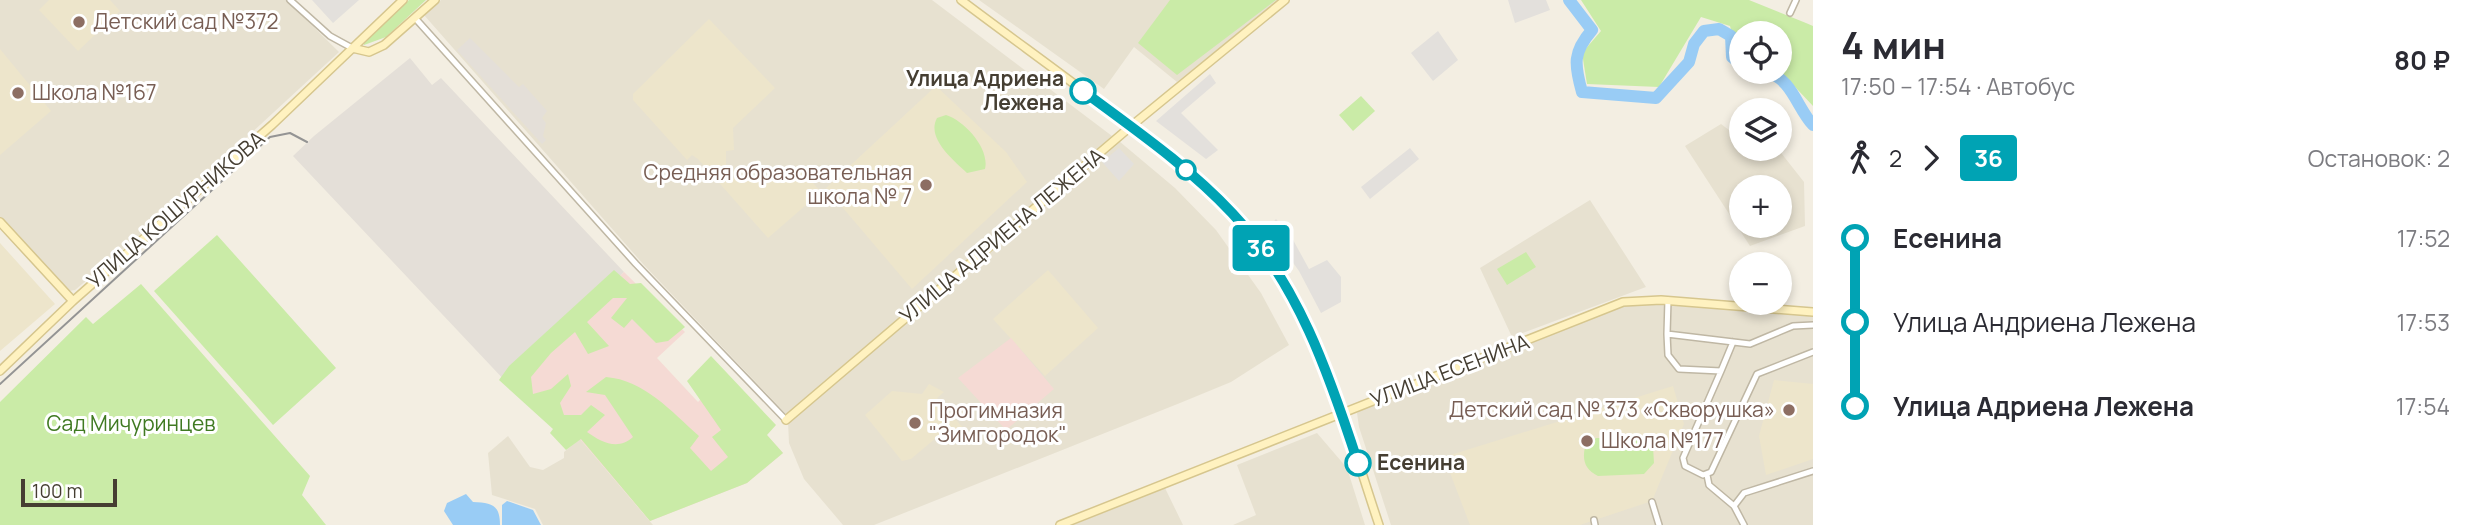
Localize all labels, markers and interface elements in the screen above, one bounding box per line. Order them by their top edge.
place label: Детский сад №372 [93,7,279,35]
marker: Детский сад №372 [71,14,87,30]
text: 4 мин [1841,18,1946,70]
map controls [1729,21,1792,315]
button: locate [1729,21,1792,84]
text: 80 ₽ [2394,42,2450,78]
place label: Улица Адриена Лежена [906,64,1064,116]
text: 17:50 – 17:54 · Автобус [1841,70,2075,102]
place label: Школа №167 [32,78,157,106]
marker: Улица Адриена Лежена [1070,78,1096,104]
marker: Школа №167 [10,85,26,101]
button: layers [1729,98,1792,161]
street label: УЛИЦА КОШУРНИКОВА [81,124,270,294]
icon: walk [1841,139,1879,177]
icon: forward [1912,139,1950,177]
street label: УЛИЦА АДРИЕНА ЛЕЖЕНА [893,141,1109,329]
text: 36 [1974,141,2003,174]
text: 2 [1889,142,1902,174]
text: Остановок: 2 [2308,142,2450,174]
place label: Средняя образовательная школа № 7 [644,158,912,210]
unlabelled marker [1176,160,1196,180]
button: + [1729,175,1792,238]
marker: Средняя образовательная школа № 7 [918,177,934,193]
text: Есенина [1893,220,2002,256]
text: 17:52 [2397,222,2450,254]
line badge: 36 [1230,225,1292,271]
text: 36 [1247,231,1275,264]
button: − [1729,252,1792,315]
text: Улица Андриена Лежена [1893,304,2196,340]
text: 17:53 [2397,306,2450,338]
street label: УЛИЦА ЕСЕНИНА [1366,327,1533,413]
text: Улица Адриена Лежена [1893,388,2194,424]
text: 17:54 [2396,390,2450,422]
place label: Детский сад № 373 «Скворушка» [1449,395,1775,423]
place label: Прогимназия "Зимгородок" [929,396,1067,448]
marker: Детский сад № 373 «Скворушка» [1781,402,1797,418]
park label: Сад Мичуринцев [47,409,215,437]
marker: Прогимназия "Зимгородок" [907,415,923,431]
place label: Школа №177 [1601,426,1724,454]
marker: Школа №177 [1579,433,1595,449]
place label: Есенина [1377,448,1465,476]
marker: Есенина [1345,450,1371,476]
scale bar [21,476,117,508]
text: 100 m [32,478,83,504]

